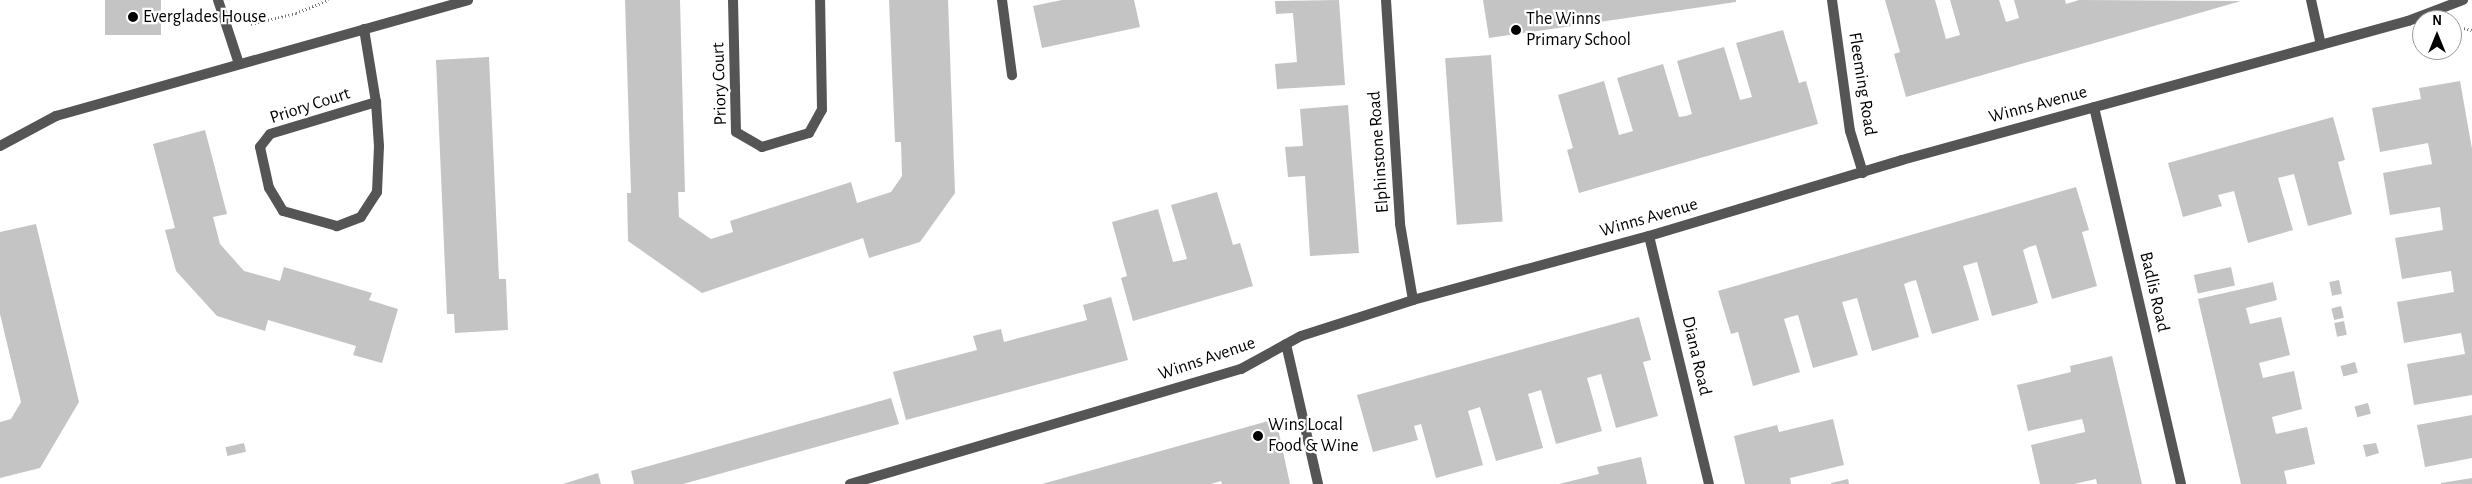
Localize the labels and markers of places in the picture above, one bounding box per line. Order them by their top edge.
place label: Everglades House [143,6,266,28]
place label: The Winns Primary School [1526,9,1631,52]
marker: Everglades House [127,11,139,23]
marker: The Winns Primary School [1510,24,1522,36]
place label: Wins Local Food & Wine [1268,415,1359,458]
marker: Wins Local Food & Wine [1252,430,1264,442]

